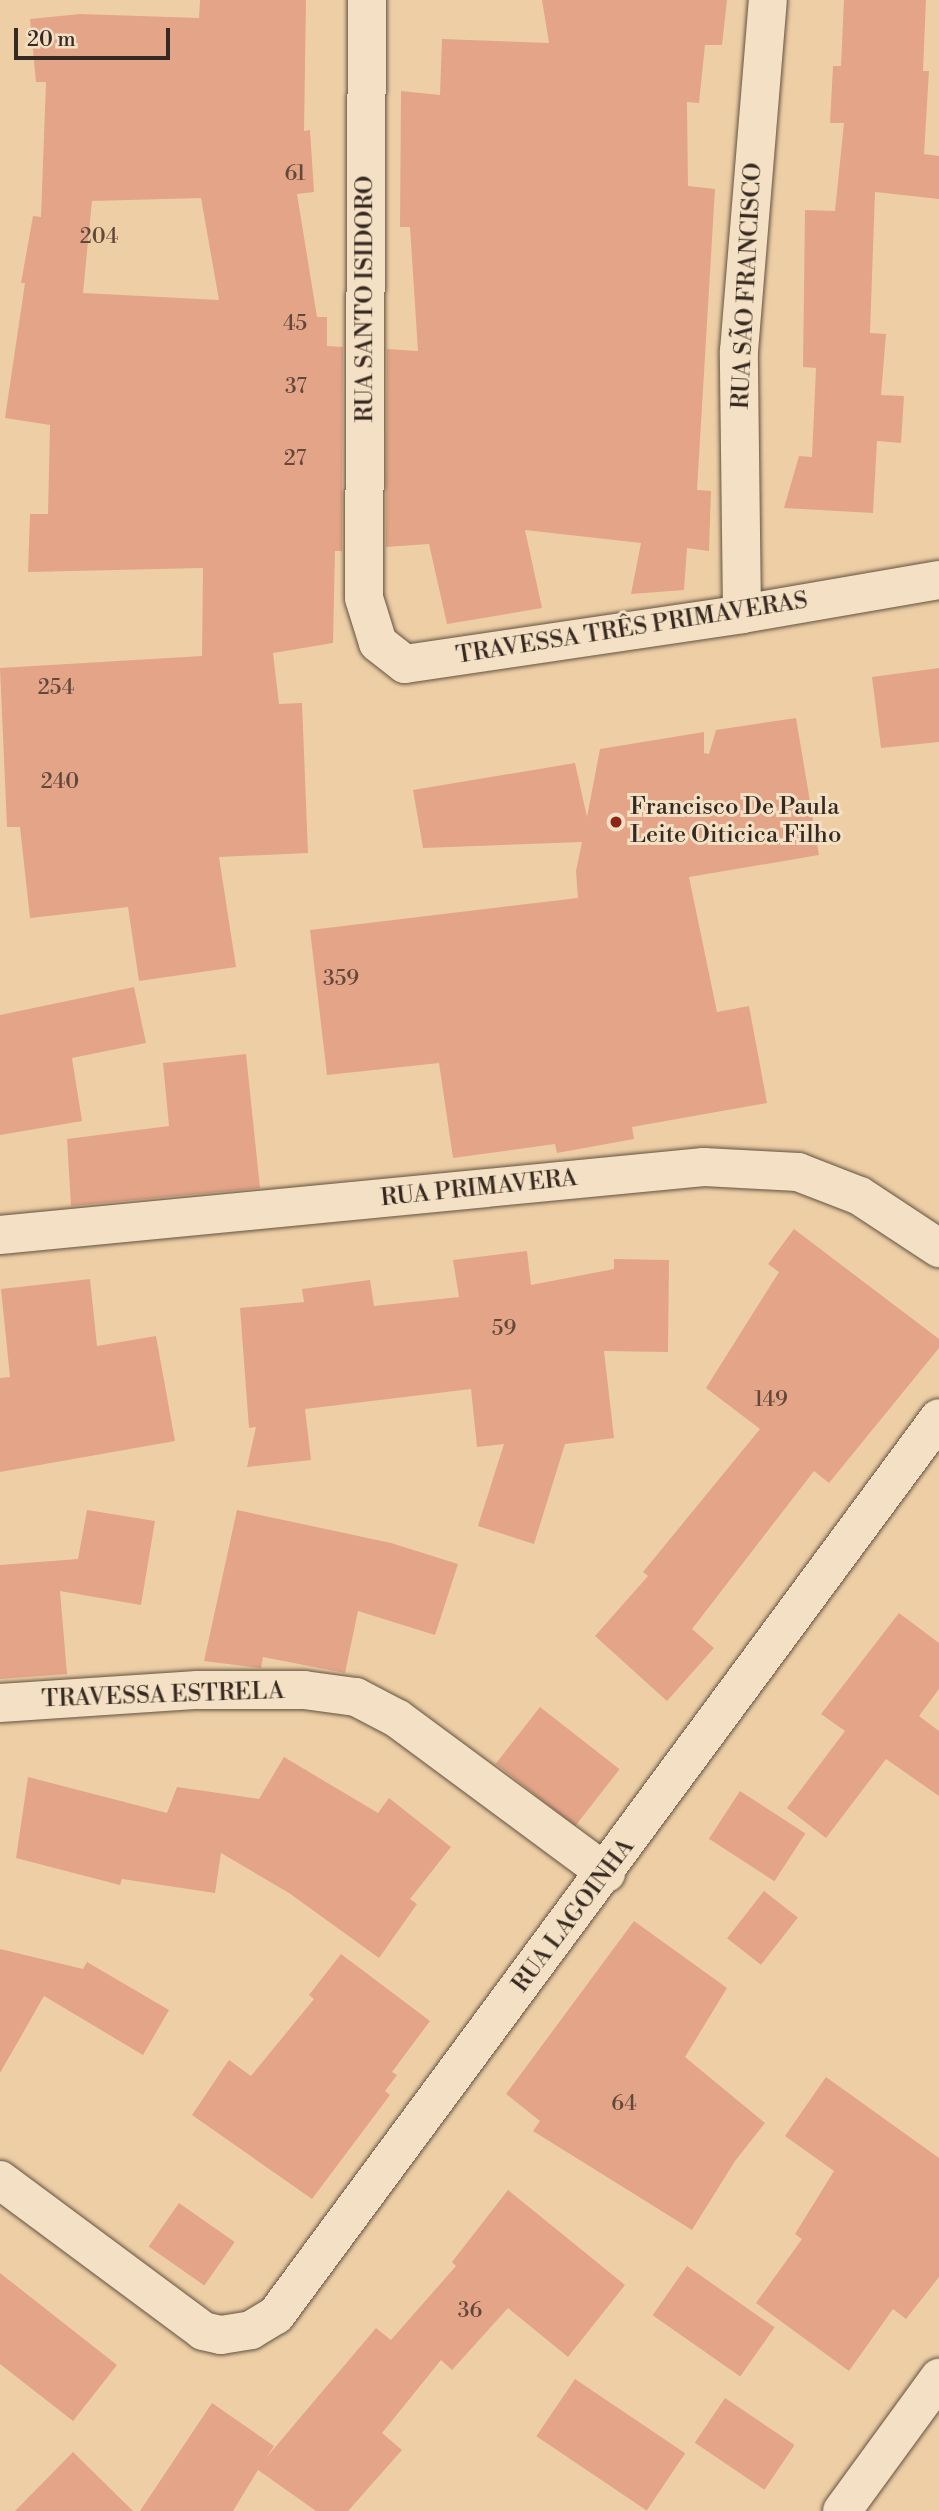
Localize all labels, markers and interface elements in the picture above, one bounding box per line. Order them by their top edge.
scale bar [18,14,173,58]
text: 20 m [27,27,76,53]
house number: 61 [284,161,306,187]
street label: RUA SÃO FRANCISCO [727,162,769,410]
street label: RUA SANTO ISIDORO [352,175,380,423]
house number: 204 [80,224,118,250]
house number: 45 [283,311,307,337]
house number: 37 [285,374,307,400]
house number: 27 [284,446,306,472]
street label: TRAVESSA TRÊS PRIMAVERAS [454,587,810,671]
house number: 254 [38,675,74,701]
house number: 240 [41,769,79,795]
place label: Francisco De Paula Leite Oiticica Filho [630,794,841,850]
marker: Francisco De Paula Leite Oiticica Filho [608,814,624,830]
house number: 359 [323,966,359,992]
street label: RUA PRIMAVERA [379,1164,579,1214]
house number: 59 [492,1316,516,1342]
house number: 149 [754,1387,788,1413]
street label: TRAVESSA ESTRELA [41,1677,285,1715]
street label: RUA LAGOINHA [507,1833,641,1999]
house number: 64 [611,2091,637,2117]
house number: 36 [458,2298,482,2324]

